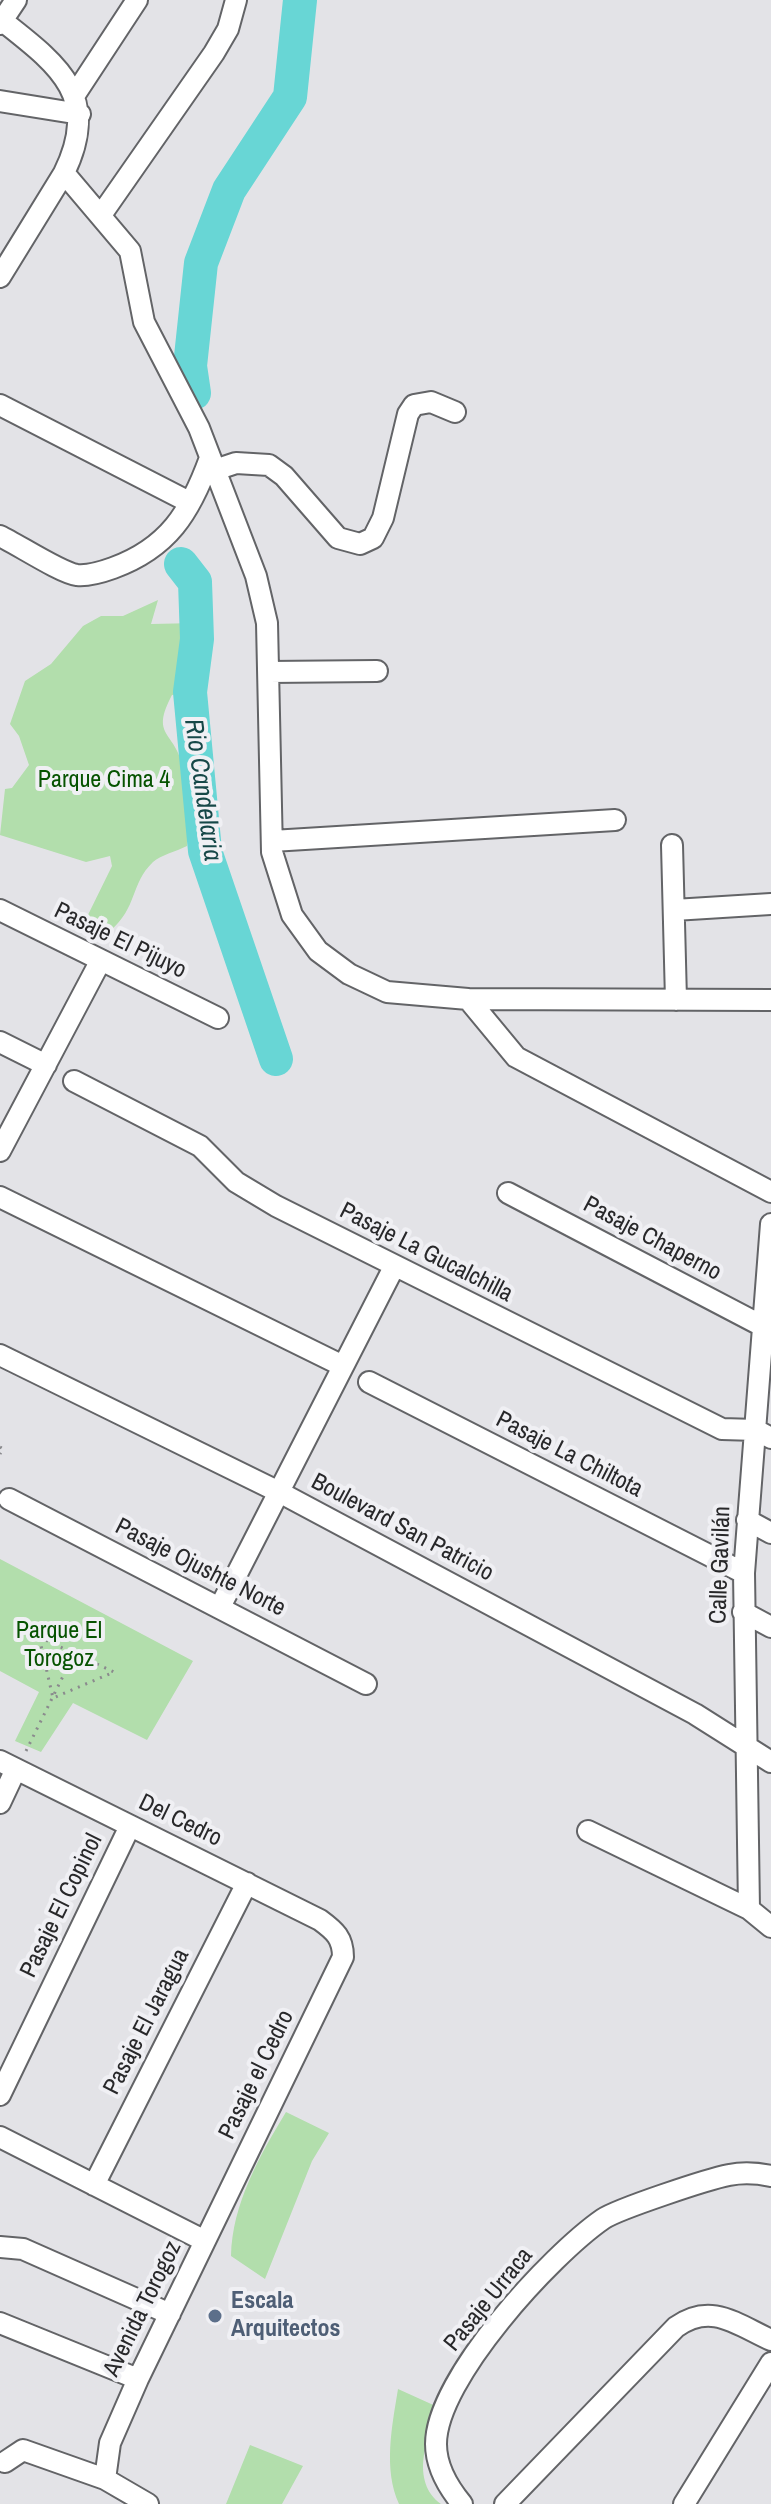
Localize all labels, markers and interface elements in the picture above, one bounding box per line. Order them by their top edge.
water label: Rio Candelaria [177,717,227,863]
park label: Parque Cima 4 [38,767,170,795]
street label: Pasaje El Pijuyo [49,897,191,985]
street label: Pasaje Chaperno [578,1191,726,1287]
street label: Pasaje La Gucalchilla [335,1197,517,1309]
street label: Pasaje La Chiltota [491,1406,647,1504]
street label: Boulevard San Patricio [306,1468,498,1588]
street label: Calle Gavilán [705,1505,737,1625]
street label: Pasaje Ojushte Norte [110,1513,290,1623]
park label: Parque El Torogoz [16,1618,102,1674]
street label: Del Cedro [134,1789,226,1853]
street label: Pasaje El Copinol [15,1829,109,1983]
street label: Pasaje El Jaragua [98,1944,196,2100]
street label: Pasaje el Cedro [213,2006,301,2144]
street label: Avenida Torogoz [98,2236,188,2382]
street label: Pasaje Urraca [439,2242,539,2358]
place label: Escala Arquitectos [231,2288,340,2344]
marker: Escala Arquitectos [206,2307,224,2325]

